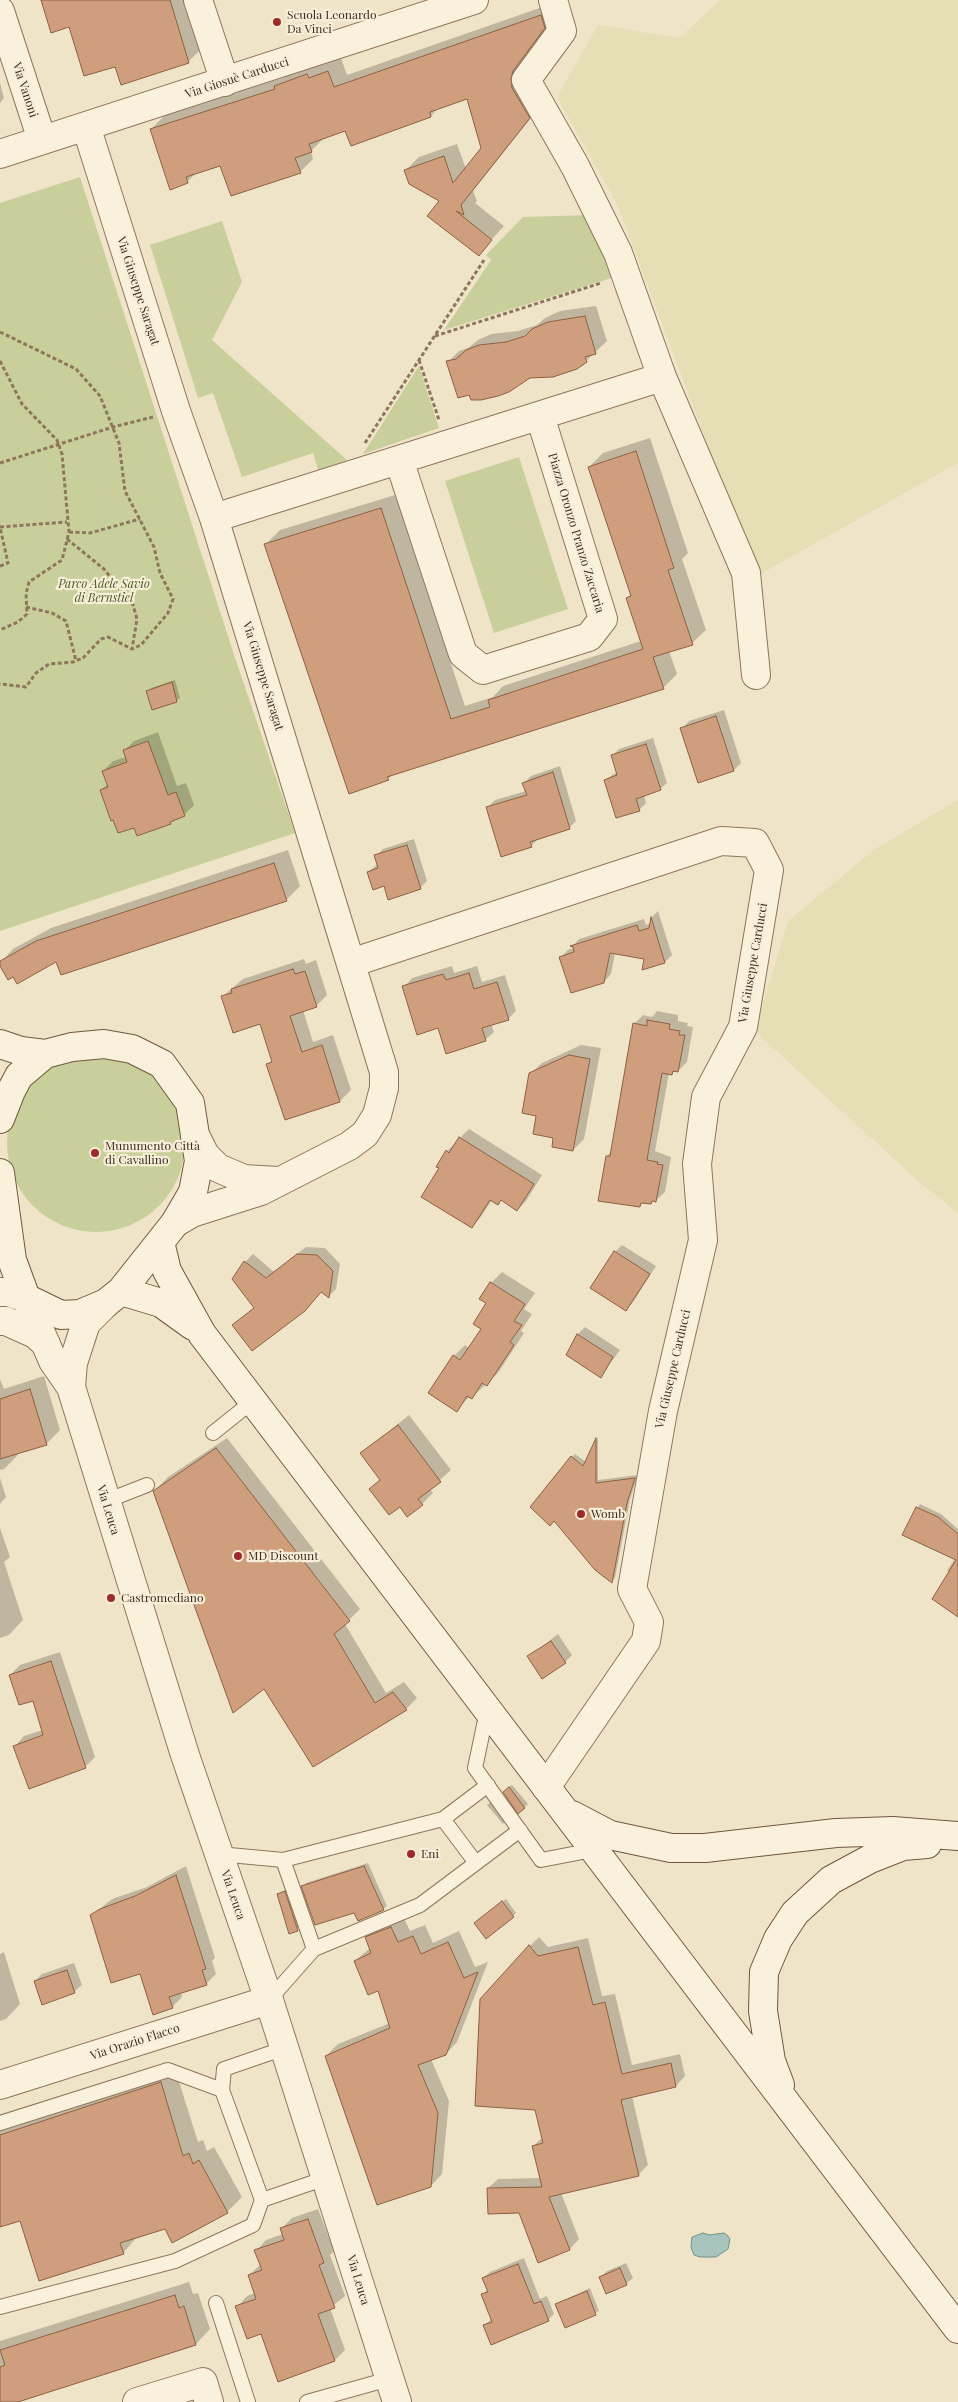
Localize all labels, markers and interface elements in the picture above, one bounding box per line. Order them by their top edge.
place label: Scuola Leonardo Da Vinci [287,8,377,36]
marker: Scuola Leonardo Da Vinci [271,16,283,28]
street label: Via Giosuè Carducci [183,54,291,102]
street label: Via Vanoni [9,61,41,119]
street label: Via Giuseppe Saragat [114,235,162,347]
street label: Piazza Oronzo Pranzo Zaccaria [545,451,607,615]
park label: Parco Adele Savio di Bernstiel [58,577,150,605]
street label: Via Giuseppe Saragat [240,620,286,732]
street label: Via Giuseppe Carducci [735,902,771,1024]
place label: Munumento Città di Cavallino [105,1139,200,1167]
marker: Munumento Città di Cavallino [89,1147,101,1159]
street label: Via Giuseppe Carducci [652,1308,694,1430]
street label: Via Leuca [94,1483,122,1537]
place label: Womb [591,1507,625,1521]
marker: Womb [575,1508,587,1520]
place label: MD Discount [248,1549,318,1563]
marker: MD Discount [232,1550,244,1562]
place label: Castromediano [121,1591,203,1605]
marker: Castromediano [105,1592,117,1604]
place label: Eni [421,1847,439,1861]
marker: Eni [405,1848,417,1860]
street label: Via Leuca [218,1868,248,1922]
street label: Via Orazio Flacco [89,2021,181,2063]
street label: Via Leuca [344,2253,372,2307]

